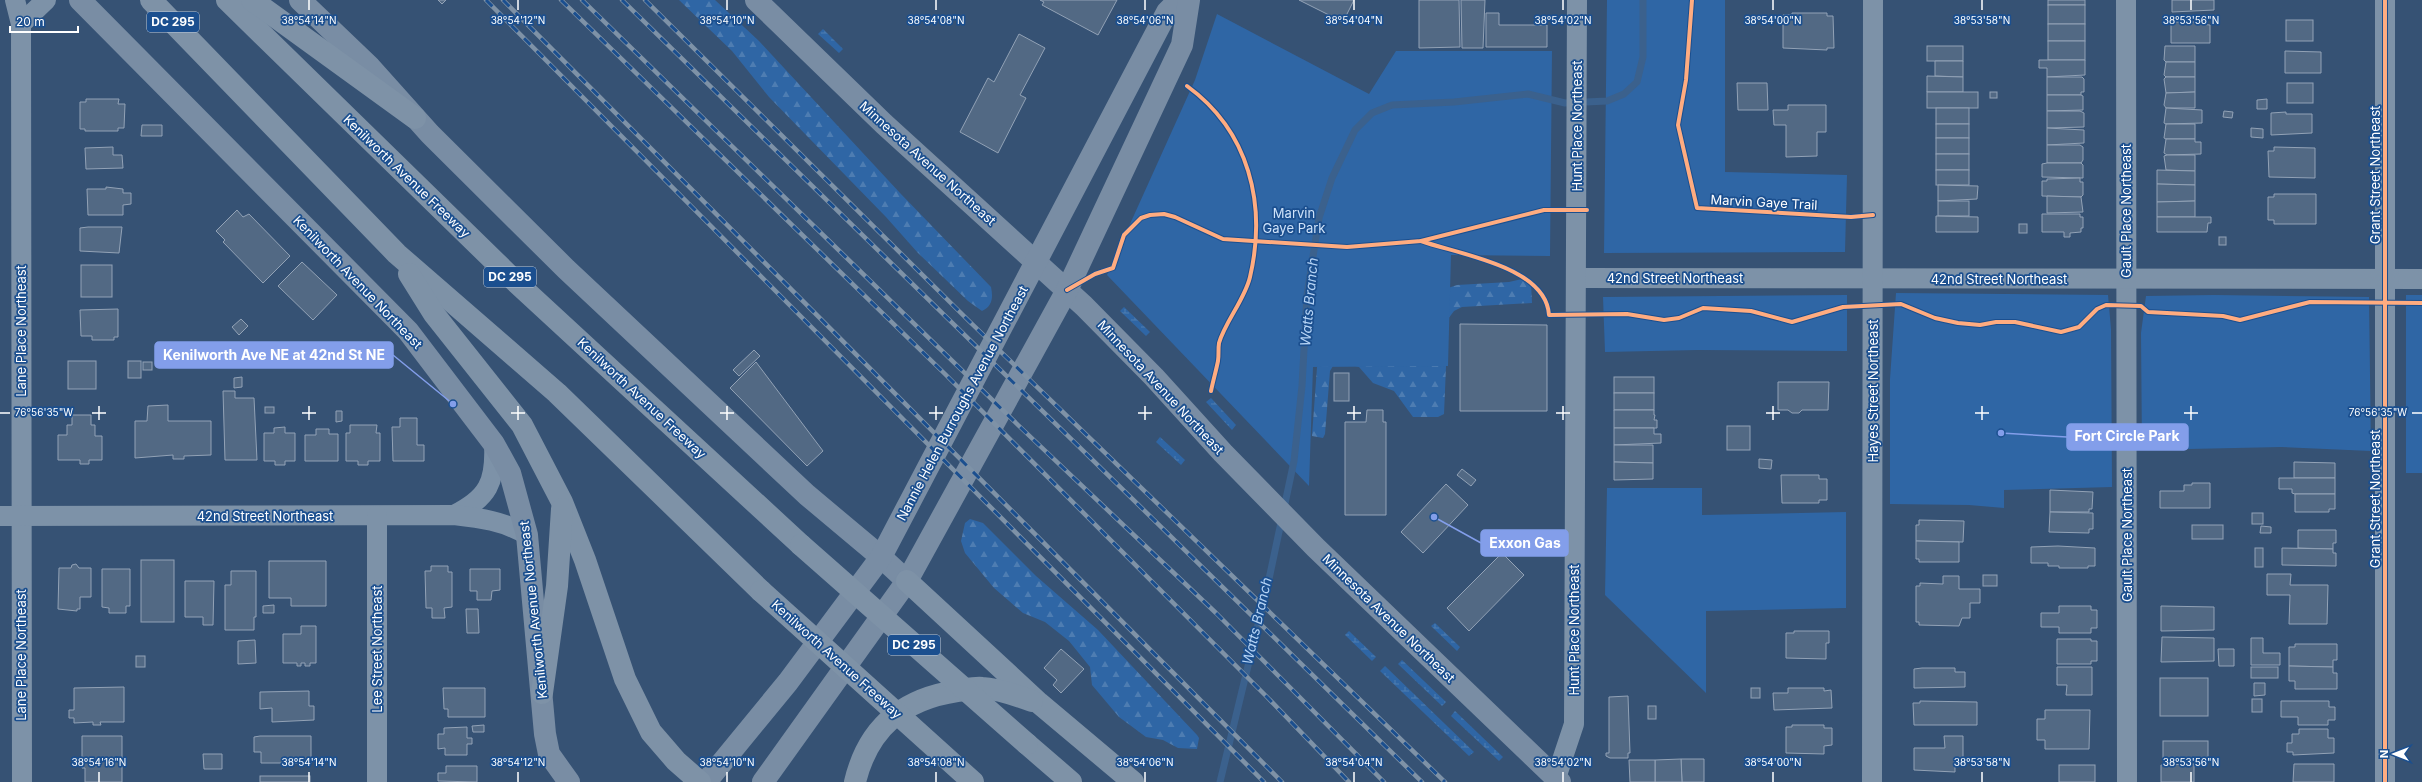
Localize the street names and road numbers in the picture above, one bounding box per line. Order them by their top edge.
road number: DC 295 [147,12,199,32]
street label: Hunt Place Northeast [1569,60,1585,192]
street label: Minnesota Avenue Northeast [857,98,999,228]
street label: Grant Street Northeast [2367,106,2383,244]
street label: Kenilworth Avenue Freeway [340,111,474,241]
street label: Gault Place Northeast [2118,144,2134,278]
street label: Marvin Gaye Trail [1710,191,1818,213]
street label: Kenilworth Avenue Northeast [290,212,426,352]
street label: Lane Place Northeast [13,265,29,397]
road number: DC 295 [484,267,536,287]
street label: 42nd Street Northeast [1607,270,1743,286]
street label: 42nd Street Northeast [1931,271,2067,287]
street label: Nannie Helen Burroughs Avenue Northeast [893,283,1031,523]
street label: Minnesota Avenue Northeast [1095,317,1227,457]
street label: Hayes Street Northeast [1865,319,1881,463]
street label: Kenilworth Avenue Freeway [574,334,710,462]
street label: Grant Street Northeast [2367,430,2383,568]
street label: Gault Place Northeast [2119,468,2135,602]
street label: 42nd Street Northeast [197,508,333,524]
street label: Kenilworth Avenue Northeast [516,520,550,700]
street label: Minnesota Avenue Northeast [1319,550,1459,686]
street label: Hunt Place Northeast [1566,564,1582,696]
street label: Lee Street Northeast [369,585,385,713]
street label: Lane Place Northeast [13,589,29,721]
street label: Kenilworth Avenue Freeway [768,596,906,722]
road number: DC 295 [888,635,940,655]

